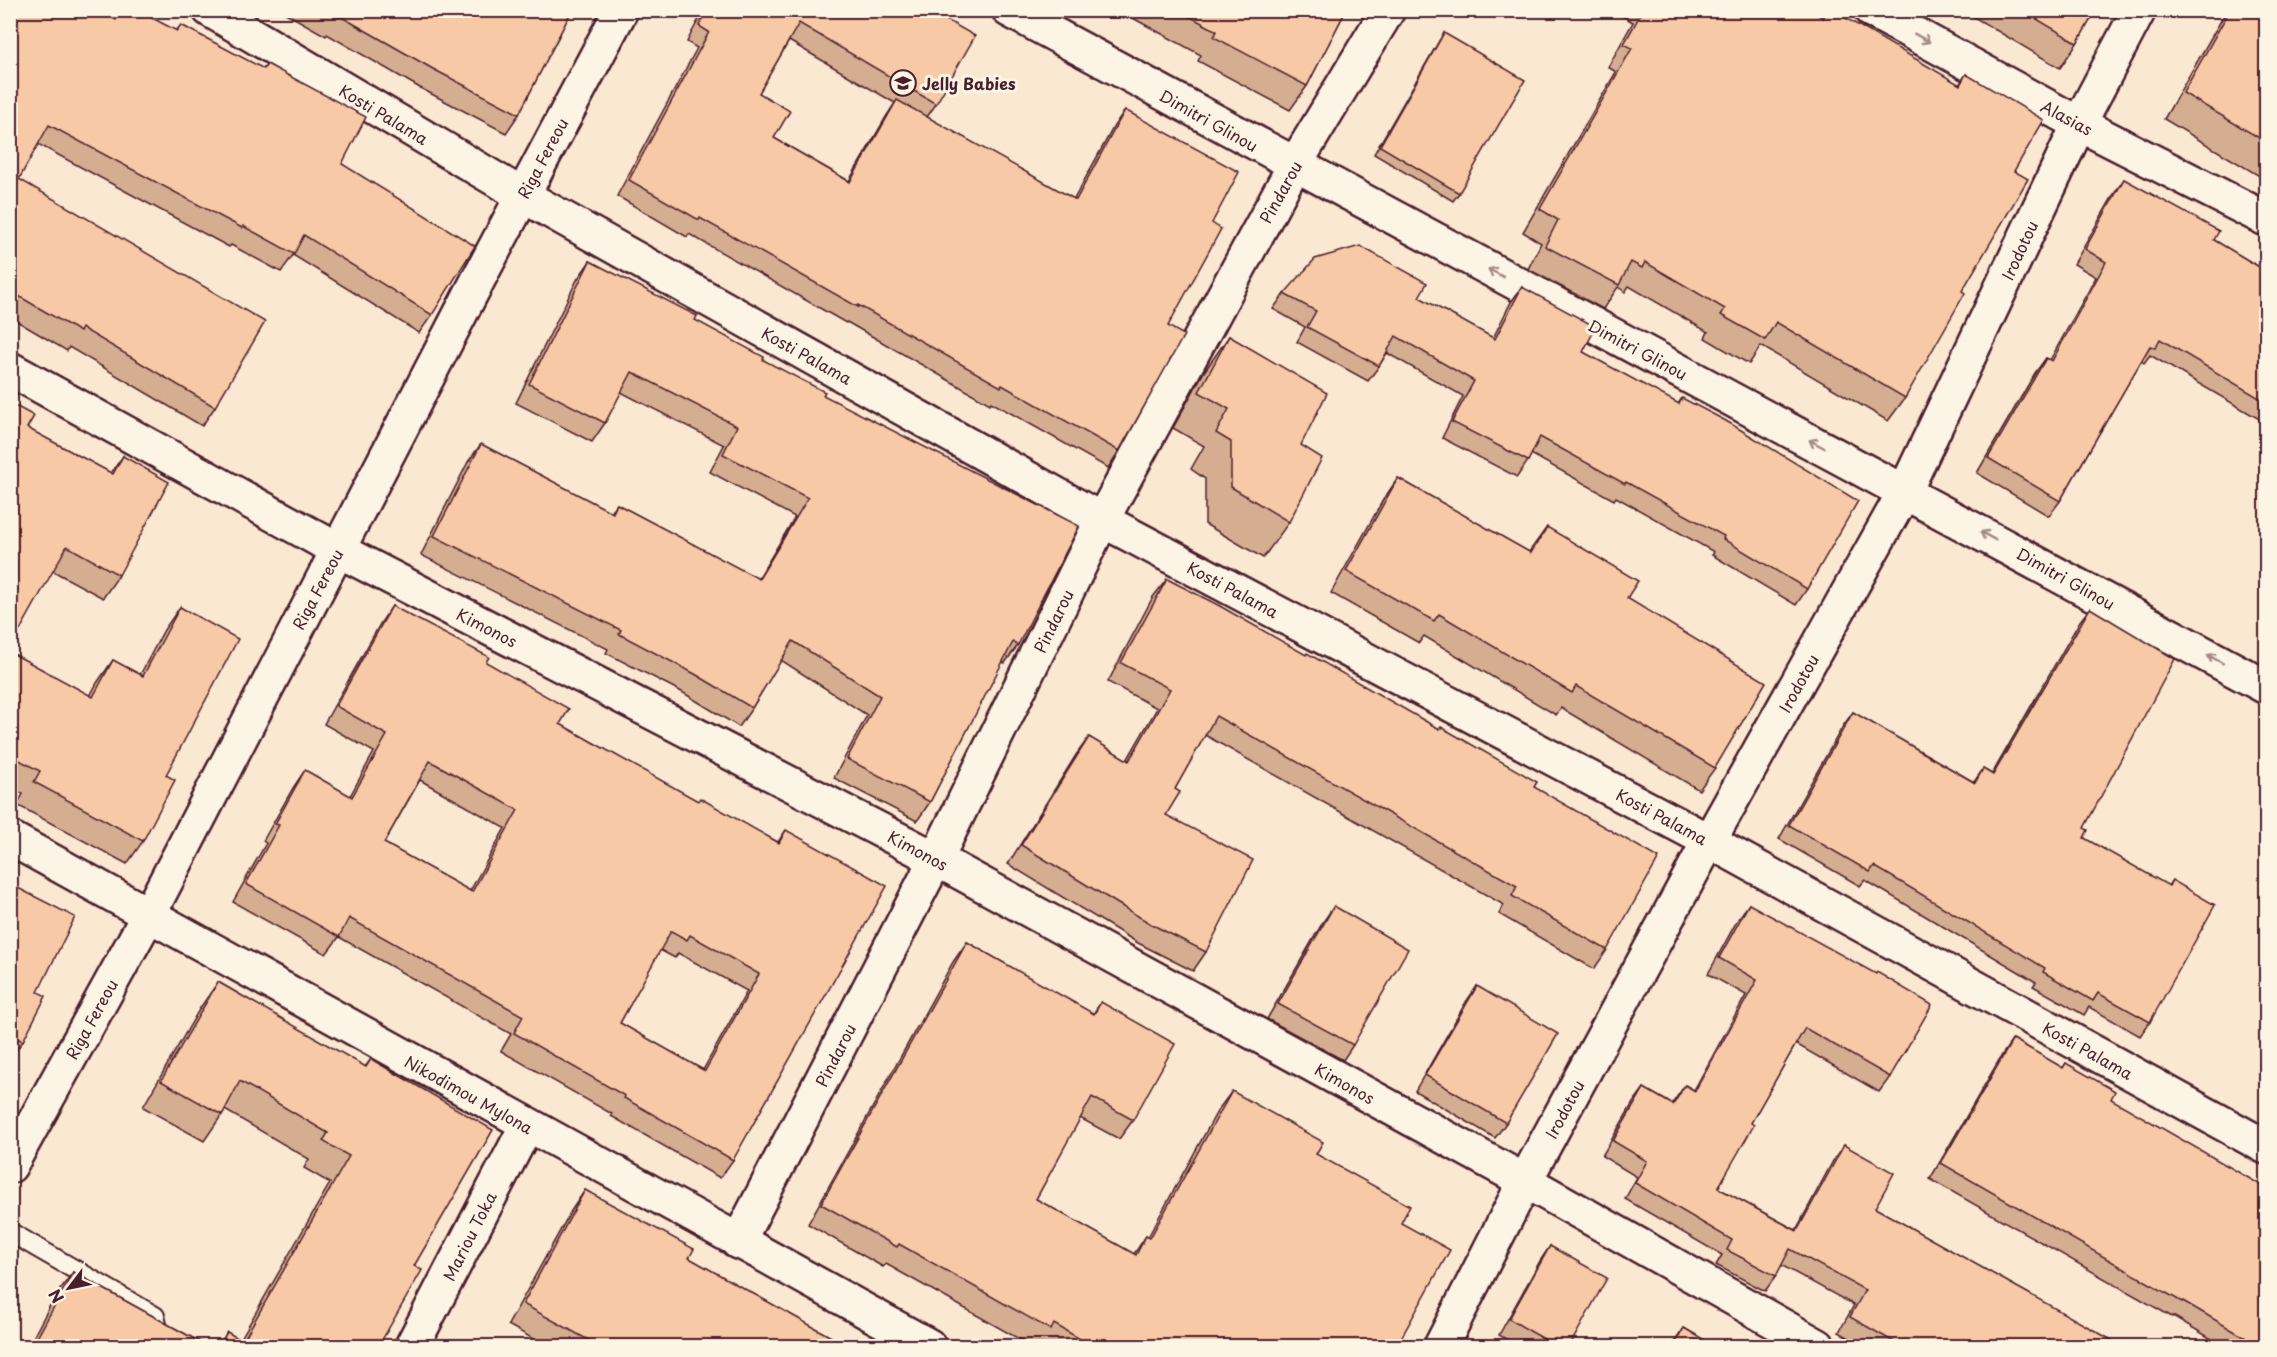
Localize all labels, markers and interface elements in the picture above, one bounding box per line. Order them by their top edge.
one-way arrow [1913,32,1930,44]
school or university icon: Jelly Babies [888,68,918,98]
place label: Jelly Babies [922,71,1016,95]
street label: Kosti Palama [335,78,433,150]
street label: Dimitri Glinou [1155,83,1263,157]
street label: Alasias [2037,93,2097,141]
street label: Riga Fereou [511,113,573,203]
street label: Pindarou [1253,156,1307,228]
street label: Irodotou [1995,216,2043,284]
one-way arrow [1488,267,1505,279]
street label: Dimitri Glinou [1584,313,1692,385]
street label: Kosti Palama [757,320,857,390]
one-way arrow [1808,438,1826,449]
one-way arrow [1980,530,1998,541]
street label: Dimitri Glinou [2012,541,2120,615]
street label: Riga Fereou [286,544,348,634]
street label: Kosti Palama [1183,555,1283,623]
street label: Pindarou [1027,585,1079,657]
street label: Kimonos [452,601,522,653]
street label: Irodotou [1772,649,1824,717]
one-way arrow [2207,653,2224,665]
street label: Kosti Palama [1612,782,1712,850]
street label: Kimonos [884,824,952,876]
street label: Riga Fereou [59,974,123,1064]
street label: Kosti Palama [2038,1015,2138,1085]
street label: Pindarou [809,1019,861,1091]
street label: Nikodimou Mylona [401,1049,538,1139]
street label: Kimonos [1311,1057,1379,1109]
street label: Irodotou [1539,1075,1589,1143]
street label: Mariou Toka [436,1187,502,1285]
north arrow [39,1258,99,1318]
text: N [42,1285,69,1308]

